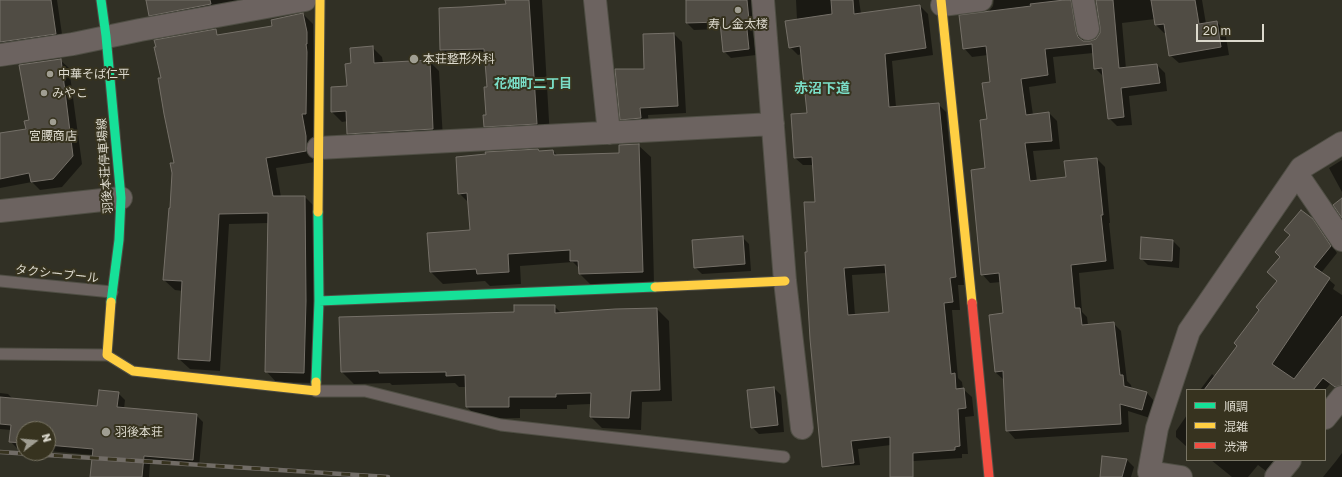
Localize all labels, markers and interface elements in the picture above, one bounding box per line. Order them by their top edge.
marker: 寿し金太楼 [733,5,743,15]
scale bar [1198,16,1266,42]
place label: 寿し金太楼 [708,17,768,31]
text: 20 m [1203,23,1231,38]
place label: 本荘整形外科 [423,52,495,66]
marker: 本荘整形外科 [408,53,420,65]
place label: 中華そば仁平 [58,67,130,81]
marker: 中華そば仁平 [45,69,55,79]
district label: 花畑町二丁目 [494,76,572,92]
district label: 赤沼下道 [794,81,850,97]
place label: みやこ [52,86,88,100]
marker: みやこ [39,88,49,98]
marker: 宮腰商店 [48,117,58,127]
street label: 羽後本荘停車場線 [94,118,116,214]
place label: 宮腰商店 [29,129,77,143]
street label: タクシープール [14,262,100,286]
legend [1186,389,1326,461]
text: 順調 [1224,399,1248,414]
text: 混雑 [1224,419,1248,434]
north arrow [16,421,56,461]
place label: 羽後本荘 [115,425,163,439]
marker: 羽後本荘 [100,426,112,438]
text: N [40,432,54,444]
text: 渋滞 [1224,439,1248,454]

